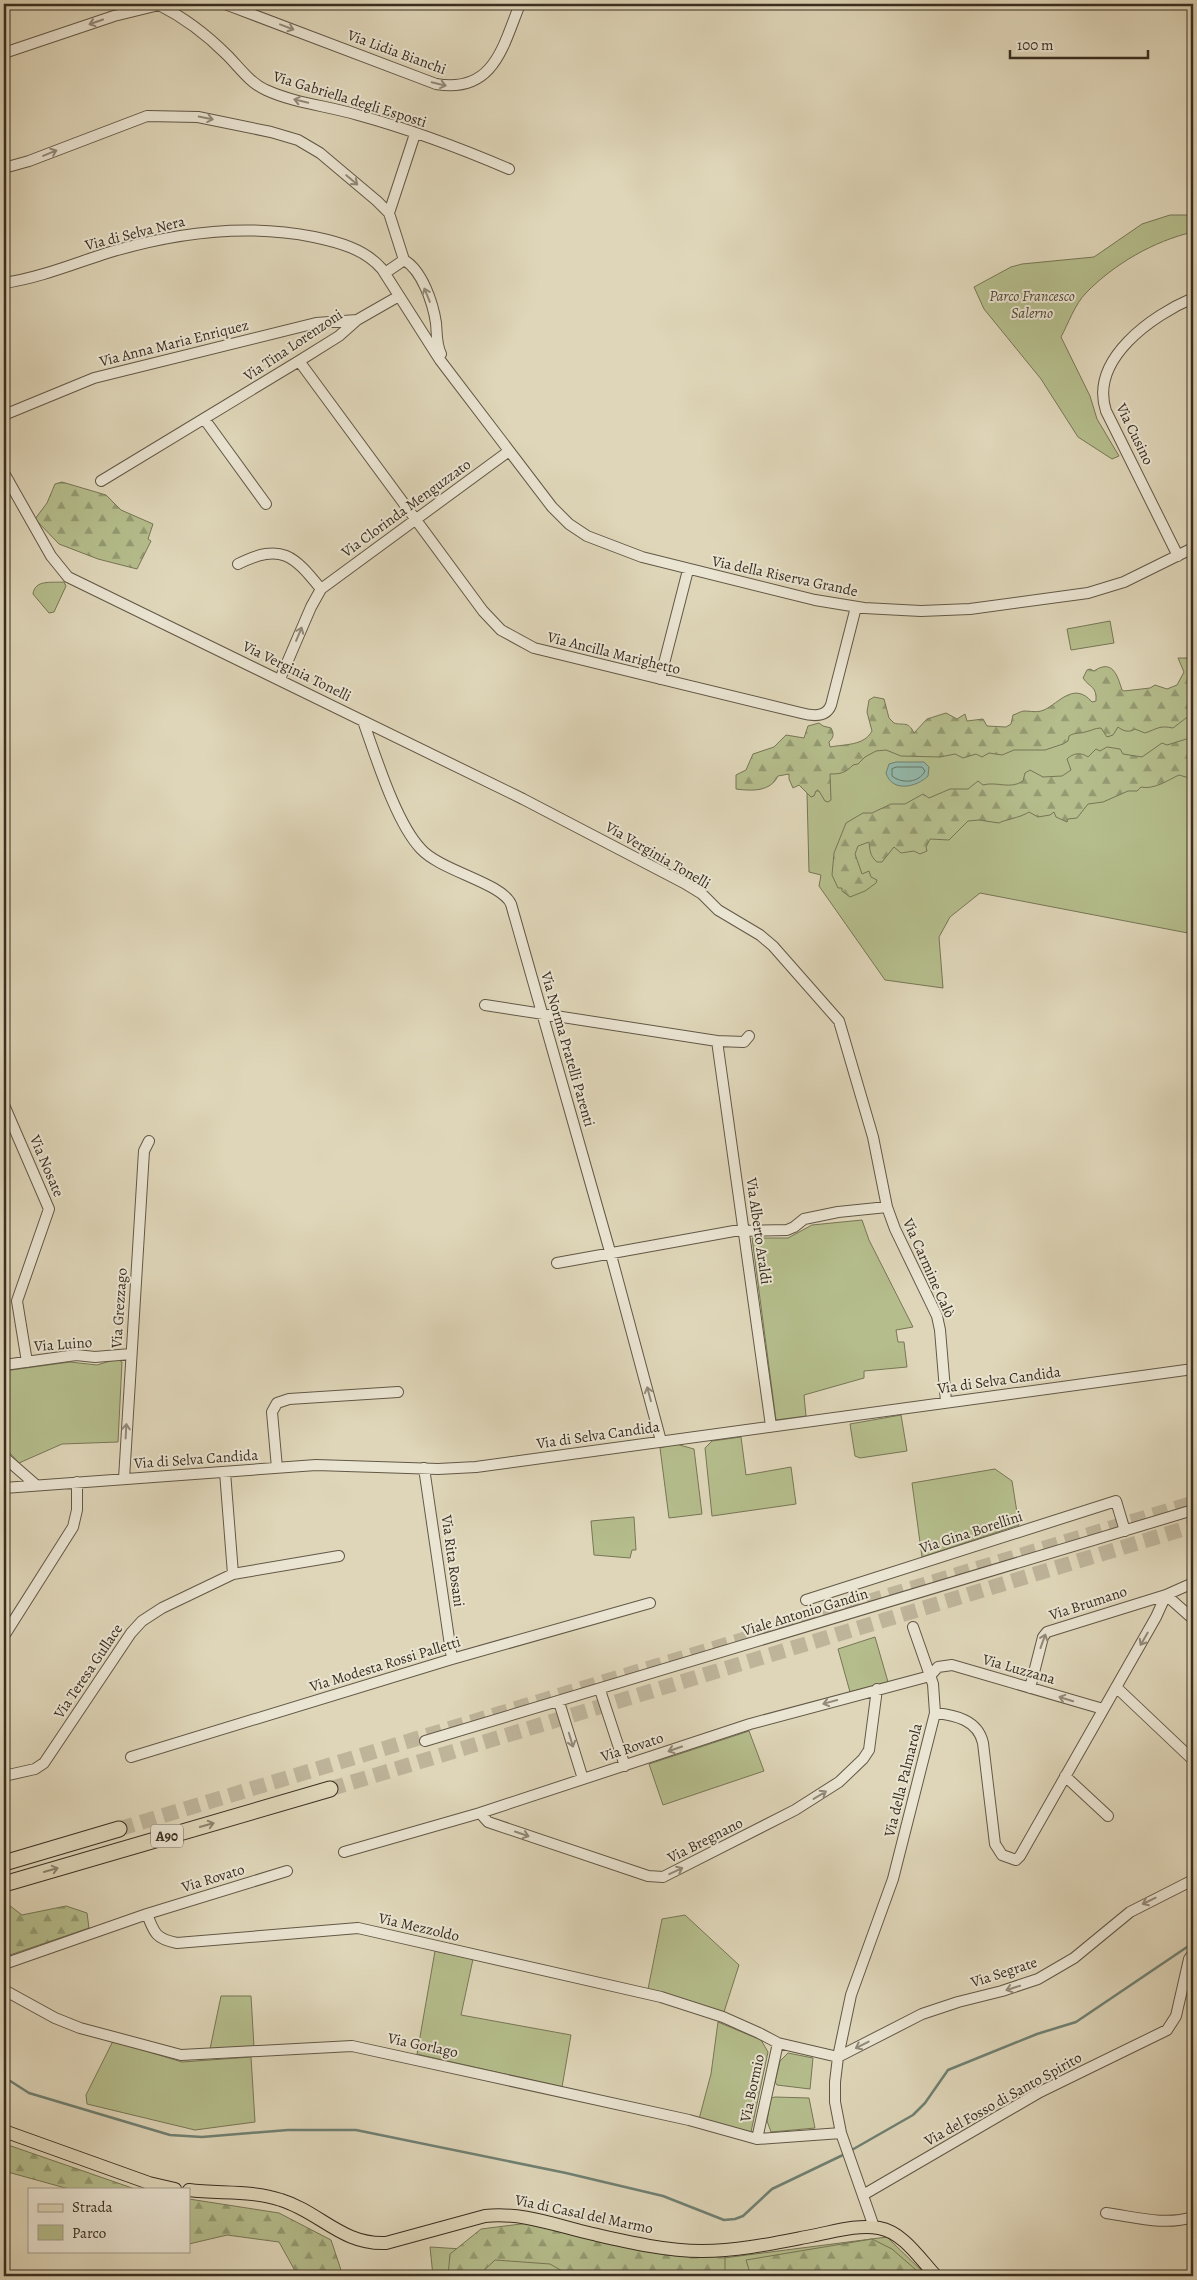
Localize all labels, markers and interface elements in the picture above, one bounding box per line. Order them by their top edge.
one-way arrow [88,18,104,27]
one-way arrow [279,23,294,32]
street label: Via Lidia Bianchi [344,25,449,79]
scale bar [1010,28,1147,60]
text: 100 m [1017,35,1054,55]
street label: Via Gabriella degli Esposti [270,66,429,132]
one-way arrow [430,80,446,89]
one-way arrow [294,96,310,105]
one-way arrow [197,114,213,124]
one-way arrow [42,147,57,157]
one-way arrow [346,174,359,185]
street label: Via di Selva Nera [82,211,187,255]
park label: Parco Francesco Salerno [989,286,1075,323]
one-way arrow [422,288,431,303]
street label: Via Tina Lorenzoni [239,304,346,386]
street label: Via Anna Maria Enriquez [96,315,251,371]
street label: Via Cusino [1111,399,1158,468]
street label: Via Clorinda Menguzzato [336,454,475,562]
street label: Via della Riserva Grande [709,551,860,601]
one-way arrow [295,627,305,642]
street label: Via Ancilla Marighetto [544,627,683,679]
street label: Via Verginia Tonelli [238,636,355,706]
street label: Via Verginia Tonelli [601,816,714,893]
street label: Via Norma Pratelli Parenti [536,968,600,1129]
street label: Via Nosate [25,1131,69,1200]
street label: Via Alberto Araldi [741,1175,776,1286]
street label: Via Carmine Calò [898,1214,960,1321]
street label: Via Grezzago [106,1267,132,1350]
street label: Via Luino [32,1332,93,1356]
street label: Via di Selva Candida [935,1361,1062,1399]
one-way arrow [643,1387,653,1403]
street label: Via di Selva Candida [534,1416,661,1454]
one-way arrow [122,1423,131,1439]
street label: Via di Selva Candida [132,1445,259,1473]
street label: Via Gina Borellini [916,1506,1025,1558]
street label: Via Rita Rosani [437,1513,469,1608]
street label: Via Brumano [1046,1581,1129,1625]
street label: Viale Antonio Gandin [739,1583,870,1641]
street label: Via Teresa Gullace [48,1620,127,1723]
street label: Via Modesta Rossi Palletti [306,1631,463,1697]
one-way arrow [1139,1631,1149,1646]
one-way arrow [1039,1634,1048,1649]
street label: Via Luzzana [979,1649,1058,1689]
one-way arrow [1059,1693,1075,1703]
one-way arrow [823,1698,839,1708]
street label: Via della Palmarola [879,1721,927,1840]
street label: Via Rovato [597,1728,666,1767]
one-way arrow [566,1732,576,1748]
one-way arrow [667,1745,683,1755]
one-way arrow [812,1790,826,1800]
street label: Via Bregnano [663,1812,746,1868]
one-way arrow [198,1819,214,1829]
road number: A90 [151,1824,183,1848]
one-way arrow [514,1830,529,1839]
street label: Via Rovato [178,1859,247,1897]
one-way arrow [42,1865,58,1875]
one-way arrow [668,1866,683,1876]
one-way arrow [1142,1897,1157,1907]
street label: Via Mezzoldo [376,1908,461,1946]
street label: Via Segrate [967,1952,1040,1992]
one-way arrow [1006,1983,1022,1993]
street label: Via Gorlago [385,2028,460,2062]
one-way arrow [855,2041,870,2050]
street label: Via del Fosso di Santo Spirito [920,2047,1085,2151]
street label: Via Bormio [735,2052,769,2125]
legend [28,2188,190,2252]
street label: Via di Casal del Marmo [512,2189,655,2238]
text: Strada [72,2197,113,2217]
text: Parco [72,2223,106,2243]

